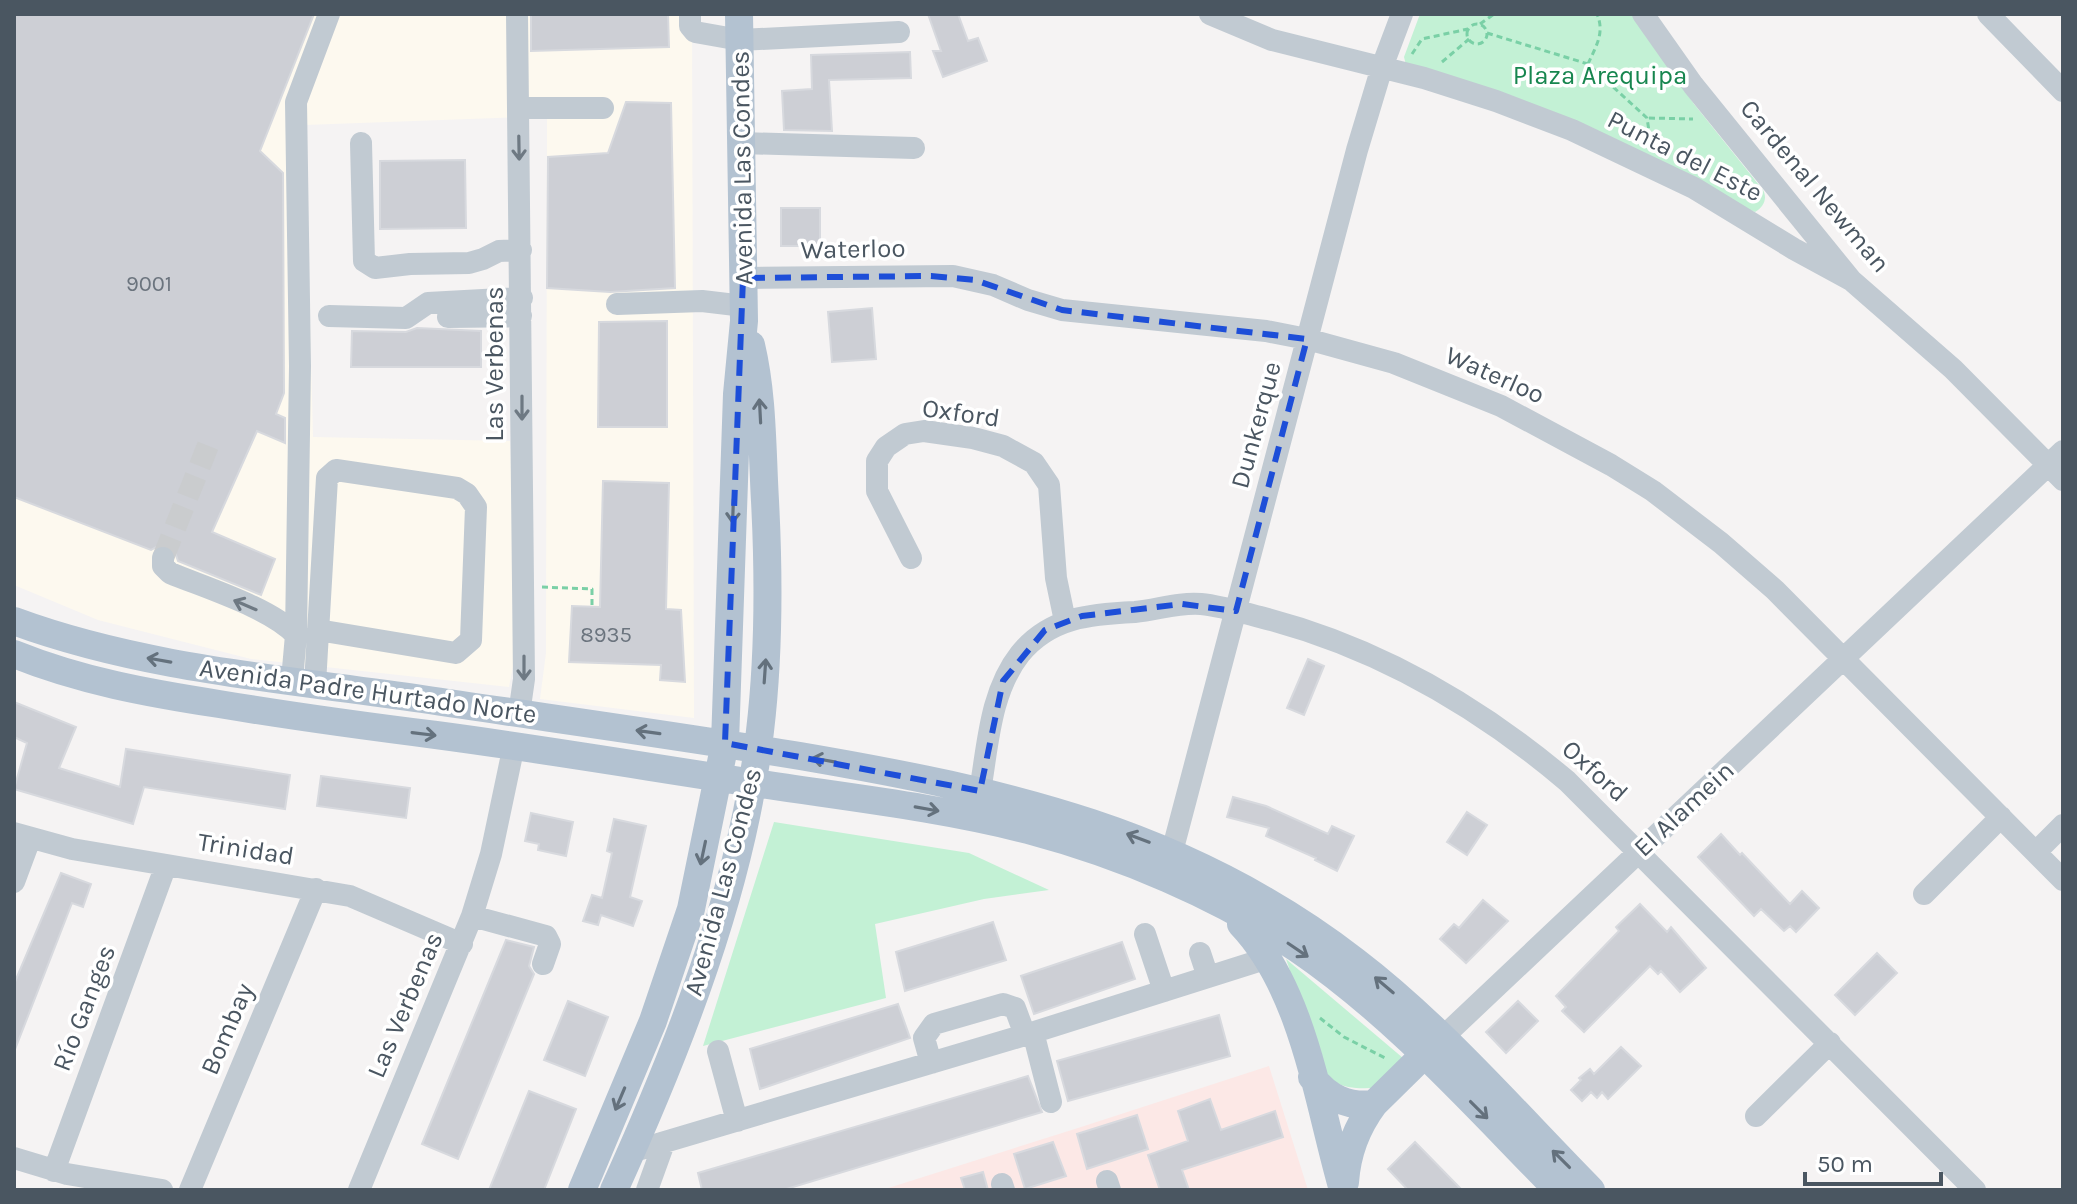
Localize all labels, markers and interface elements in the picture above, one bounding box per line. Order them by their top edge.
street label: Avenida Las Condes [724,50,760,286]
park label: Plaza Arequipa [1513,60,1687,91]
street label: Cardenal Newman [1734,93,1896,279]
street label: Punta del Este [1602,104,1768,208]
one-way arrow [511,134,527,161]
street label: Waterloo [800,233,906,265]
house number: 9001 [126,271,172,297]
street label: Las Verbenas [479,286,510,442]
street label: Waterloo [1441,339,1549,411]
street label: Dunkerque [1224,358,1288,492]
street label: Oxford [920,392,1002,434]
one-way arrow [514,394,530,421]
one-way arrow [752,398,767,425]
one-way arrow [726,497,741,524]
one-way arrow [233,596,258,611]
house number: 8935 [580,622,632,648]
one-way arrow [147,652,172,667]
street label: Avenida Padre Hurtado Norte [197,652,539,730]
one-way arrow [516,654,532,681]
one-way arrow [758,658,773,685]
one-way arrow [636,724,661,739]
one-way arrow [410,726,437,741]
street label: Oxford [1556,733,1634,809]
one-way arrow [811,752,837,767]
street label: El Alamein [1627,755,1741,863]
street label: Avenida Las Condes [678,765,768,999]
one-way arrow [914,803,939,818]
street label: Trinidad [196,826,296,872]
one-way arrow [1126,830,1151,844]
one-way arrow [695,840,710,866]
street label: Las Verbenas [360,927,450,1083]
street label: Río Ganges [46,941,122,1075]
one-way arrow [1287,942,1309,958]
one-way arrow [1375,976,1395,994]
street label: Bombay [194,979,260,1079]
one-way arrow [611,1086,626,1111]
one-way arrow [1469,1100,1488,1119]
scale bar [1805,1136,1941,1186]
one-way arrow [1552,1150,1571,1169]
text: 50 m [1817,1150,1873,1178]

